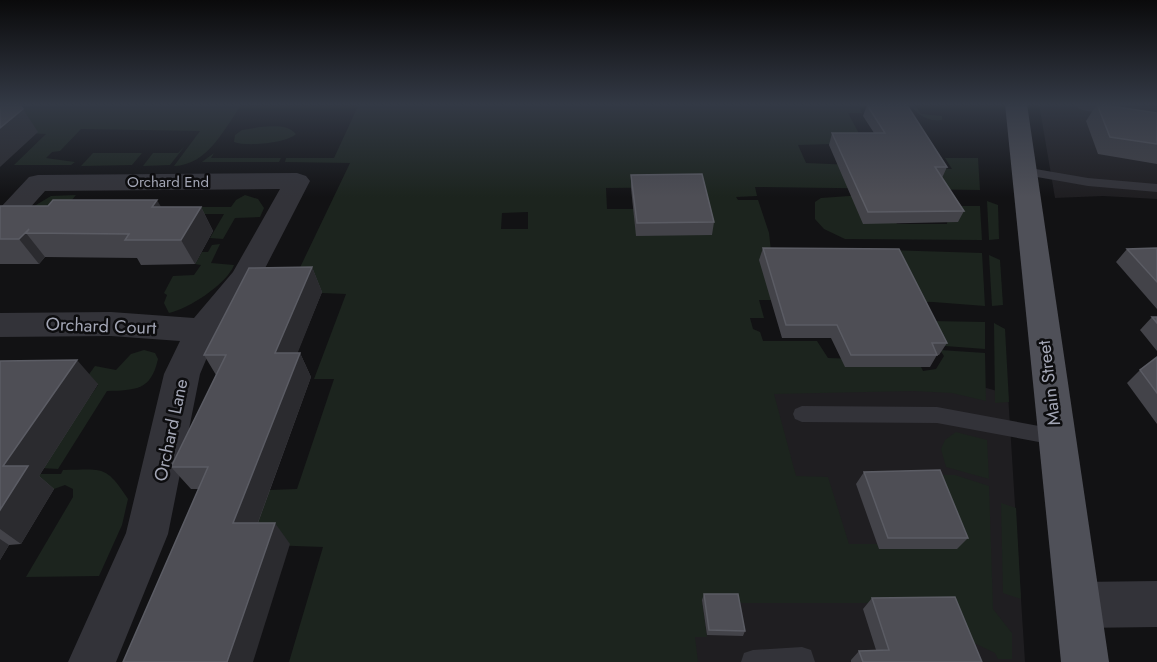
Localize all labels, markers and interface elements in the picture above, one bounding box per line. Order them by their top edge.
street label: Orchard End [127,171,209,193]
street label: Orchard Court [45,311,157,341]
street label: Main Street [1031,338,1067,427]
street label: Orchard Lane [147,376,195,484]

